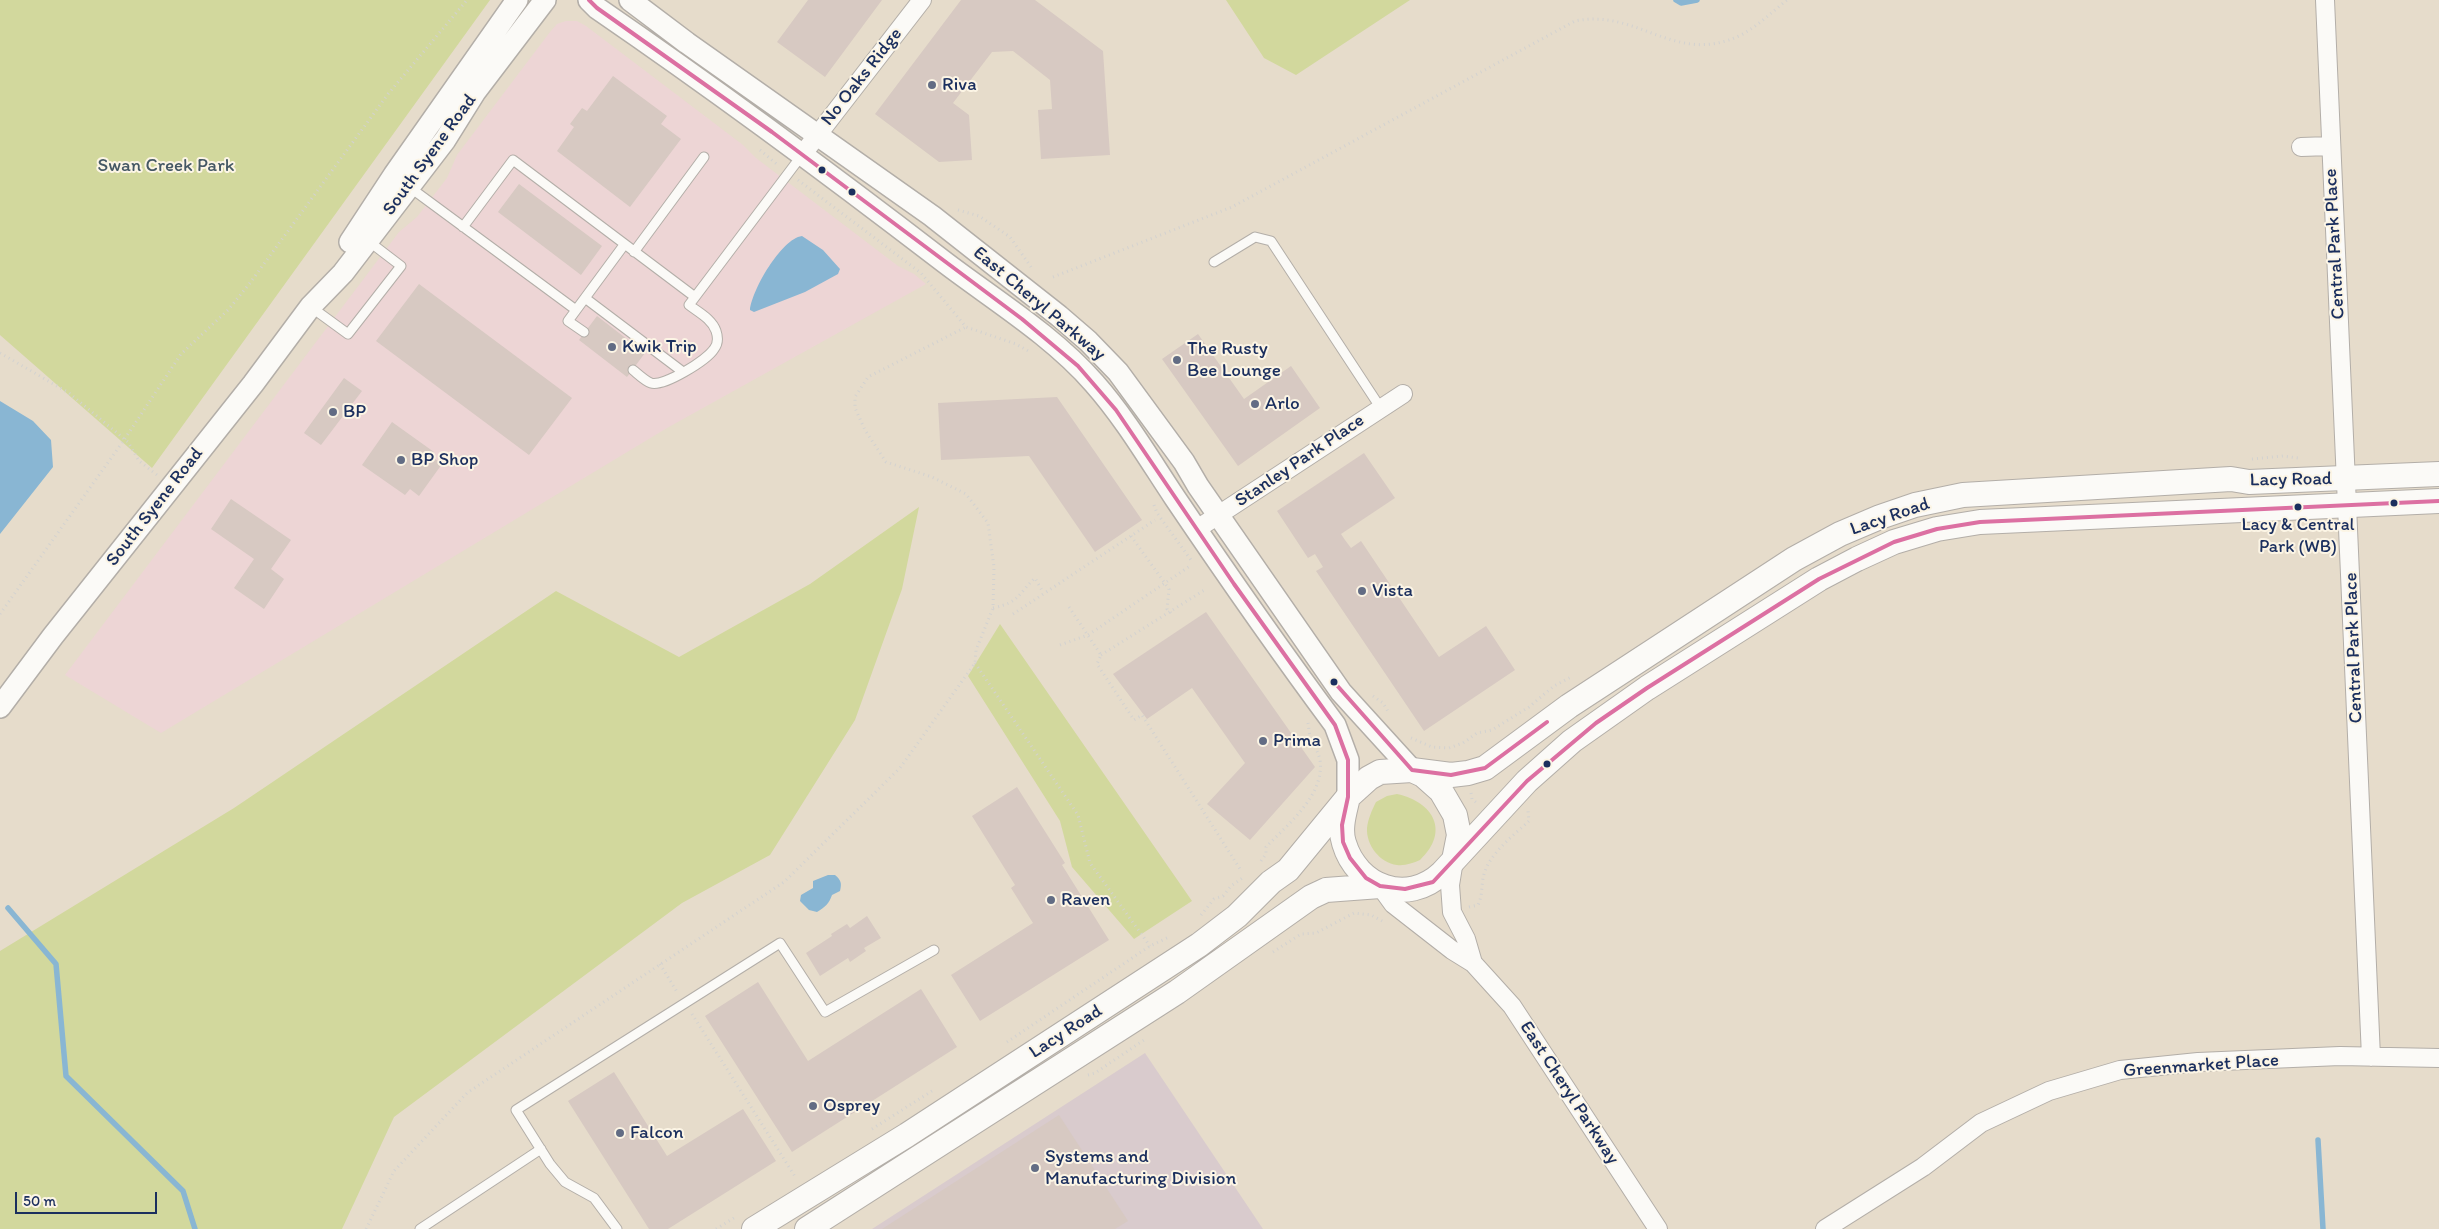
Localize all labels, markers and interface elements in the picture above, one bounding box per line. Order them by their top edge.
street label: No Oaks Ridge [817,23,907,131]
place label: Riva [942,74,976,96]
marker: Riva [926,79,938,91]
street label: South Syene Road [378,90,482,220]
park label: Swan Creek Park [98,155,234,177]
unlabelled marker [817,165,827,175]
street label: Central Park Place [2320,168,2350,320]
unlabelled marker [847,187,857,197]
street label: East Cheryl Parkway [968,242,1110,366]
place label: Kwik Trip [622,336,697,358]
place label: The Rusty Bee Lounge [1187,338,1281,382]
marker: Kwik Trip [606,341,618,353]
marker: The Rusty Bee Lounge [1171,354,1183,366]
place label: Arlo [1265,393,1300,415]
marker: Arlo [1249,398,1261,410]
place label: BP [343,401,366,423]
marker: BP [327,406,339,418]
street label: Stanley Park Place [1231,409,1369,513]
street label: South Syene Road [101,443,209,571]
place label: BP Shop [411,449,478,471]
marker: BP Shop [395,454,407,466]
street label: Lacy Road [2250,468,2332,492]
street label: Lacy Road [1847,493,1933,541]
unlabelled marker [2389,498,2399,508]
marker: Lacy & Central Park (WB) [2293,502,2303,512]
place label: Lacy & Central Park (WB) [2241,514,2355,556]
street label: Central Park Place [2340,572,2368,724]
place label: Vista [1372,580,1413,602]
marker: Vista [1356,585,1368,597]
unlabelled marker [1329,677,1339,687]
place label: Prima [1273,730,1321,752]
marker: Prima [1257,735,1269,747]
unlabelled marker [1542,759,1552,769]
place label: Raven [1061,889,1110,911]
marker: Raven [1045,894,1057,906]
street label: Lacy Road [1025,1000,1107,1064]
street label: East Cheryl Parkway [1514,1017,1624,1169]
street label: Greenmarket Place [2122,1049,2280,1083]
place label: Osprey [823,1095,880,1117]
marker: Osprey [807,1100,819,1112]
place label: Falcon [630,1122,683,1144]
marker: Falcon [614,1127,626,1139]
place label: Systems and Manufacturing Division [1045,1146,1236,1190]
marker: Systems and Manufacturing Division [1029,1162,1041,1174]
scale bar [18,1182,160,1214]
text: 50 m [23,1192,56,1210]

